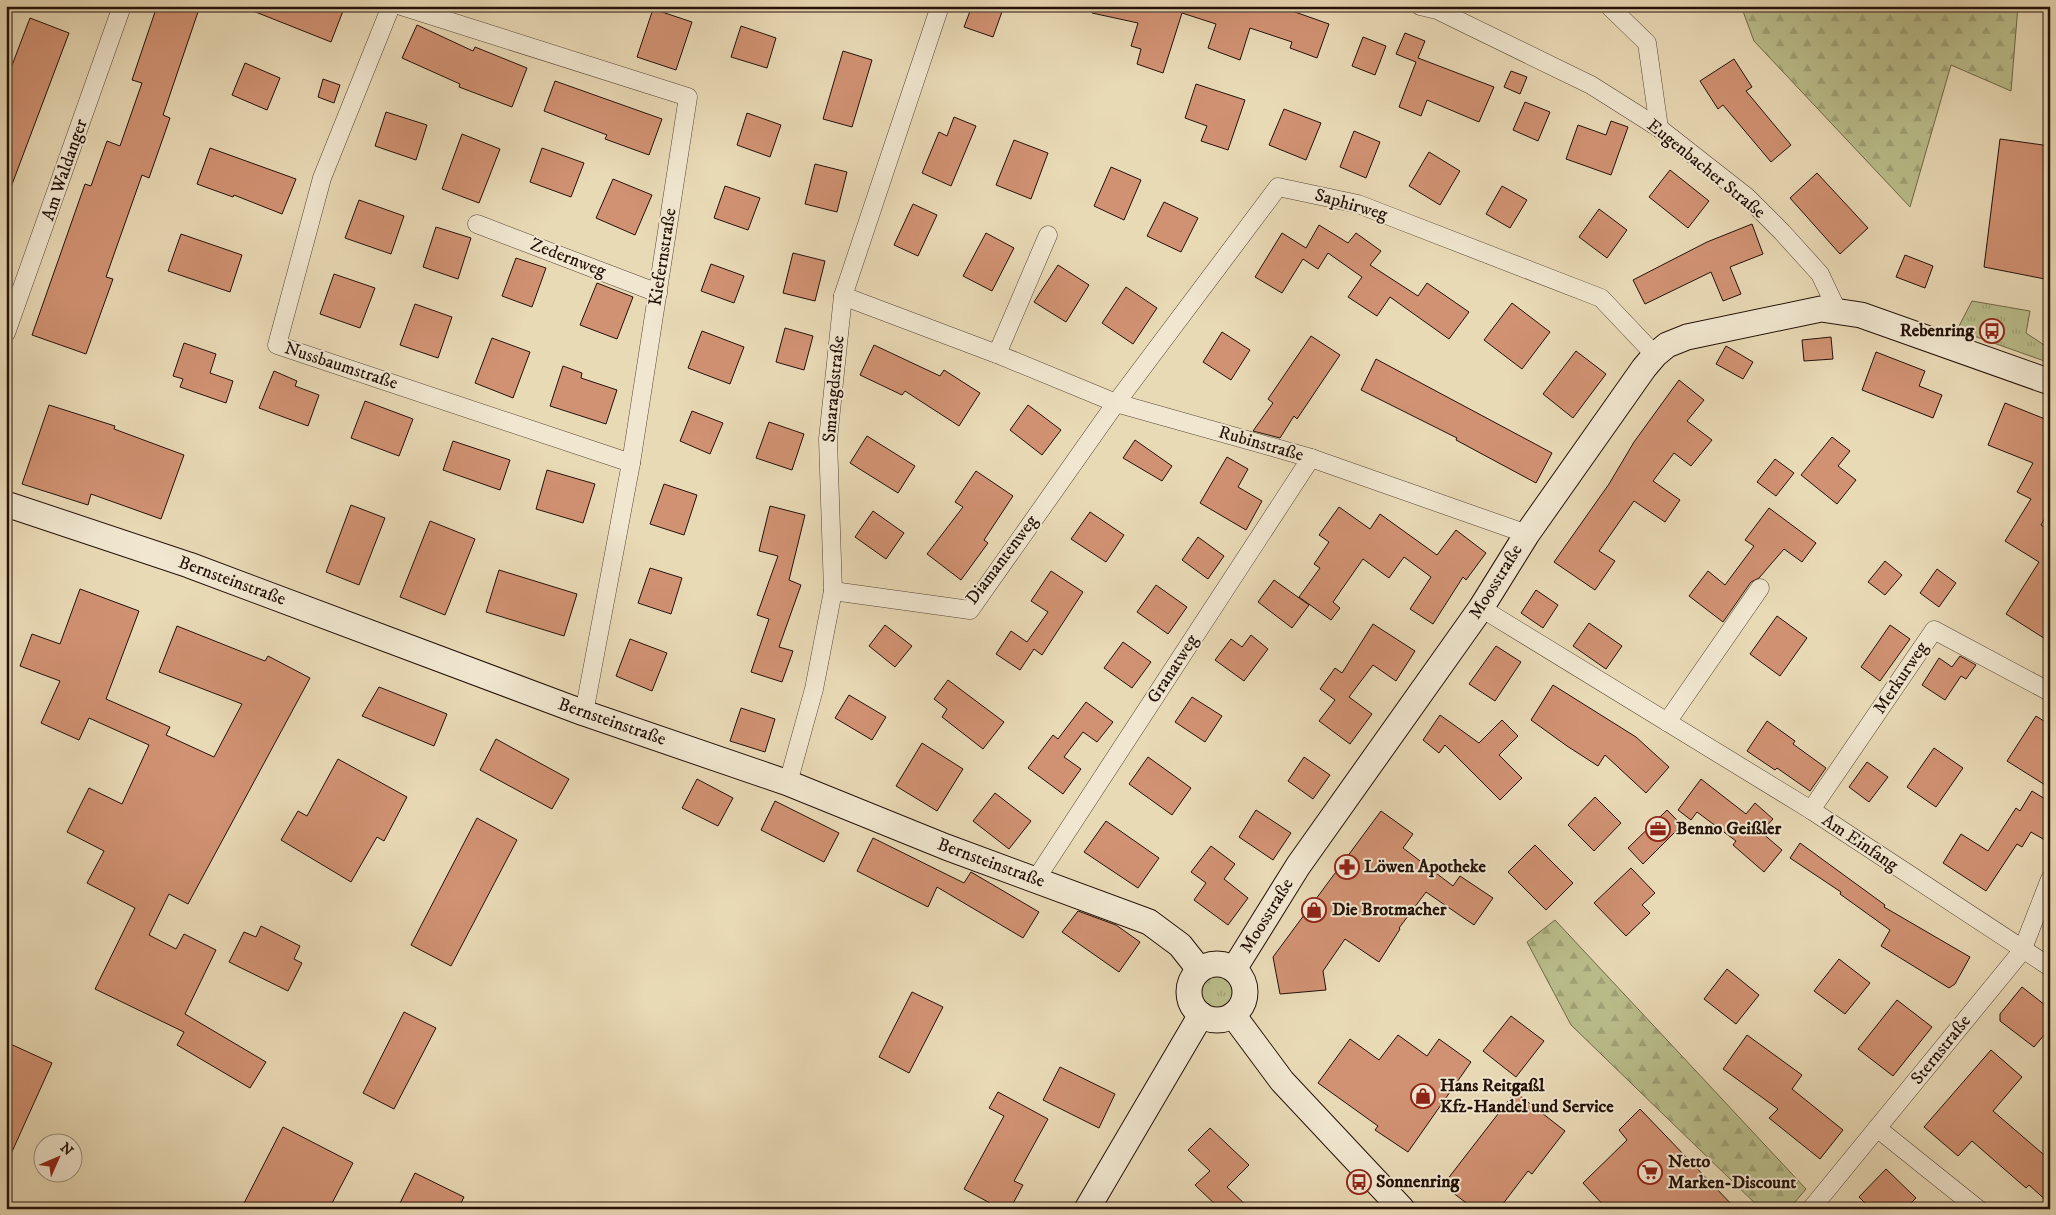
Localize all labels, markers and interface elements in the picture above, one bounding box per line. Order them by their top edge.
street label: Eugenbacher Straße [1642,114,1770,224]
street label: Am Waldanger [37,116,93,224]
street label: Saphirweg [1312,184,1390,226]
street label: Kiefernstraße [644,207,682,307]
street label: Zedernweg [527,234,609,283]
bus stop icon: Rebenring [1979,318,2005,344]
place label: Rebenring [1900,320,1975,342]
street label: Smaragdstraße [818,335,850,443]
street label: Nussbaumstraße [282,337,400,395]
street label: Rubinstraße [1216,421,1306,467]
street label: Diamantenweg [961,511,1043,609]
street label: Moosstraße [1464,540,1528,624]
street label: Bernsteinstraße [175,551,289,611]
street label: Granatweg [1143,630,1203,707]
street label: Merkurweg [1869,638,1933,718]
street label: Bernsteinstraße [555,693,669,751]
street label: Am Einfang [1818,810,1902,877]
office icon: Benno Geißler [1645,816,1671,842]
place label: Benno Geißler [1676,818,1782,840]
street label: Bernsteinstraße [934,833,1048,893]
pharmacy icon: Löwen Apotheke [1334,854,1360,880]
place label: Löwen Apotheke [1364,856,1487,878]
street label: Moosstraße [1235,874,1299,958]
shop icon: Die Brotmacher [1301,897,1327,923]
place label: Die Brotmacher [1332,899,1447,921]
street label: Sternstraße [1906,1011,1976,1089]
place label: Hans Reitgaßl Kfz-Handel und Service [1440,1075,1614,1118]
shop icon: Hans Reitgaßl Kfz-Handel und Service [1410,1083,1436,1109]
north arrow [32,1132,82,1182]
text: N [56,1139,77,1160]
place label: Netto Marken-Discount [1668,1151,1796,1194]
supermarket icon: Netto Marken-Discount [1637,1159,1663,1185]
bus stop icon: Sonnenring [1346,1169,1372,1195]
place label: Sonnenring [1376,1171,1461,1193]

